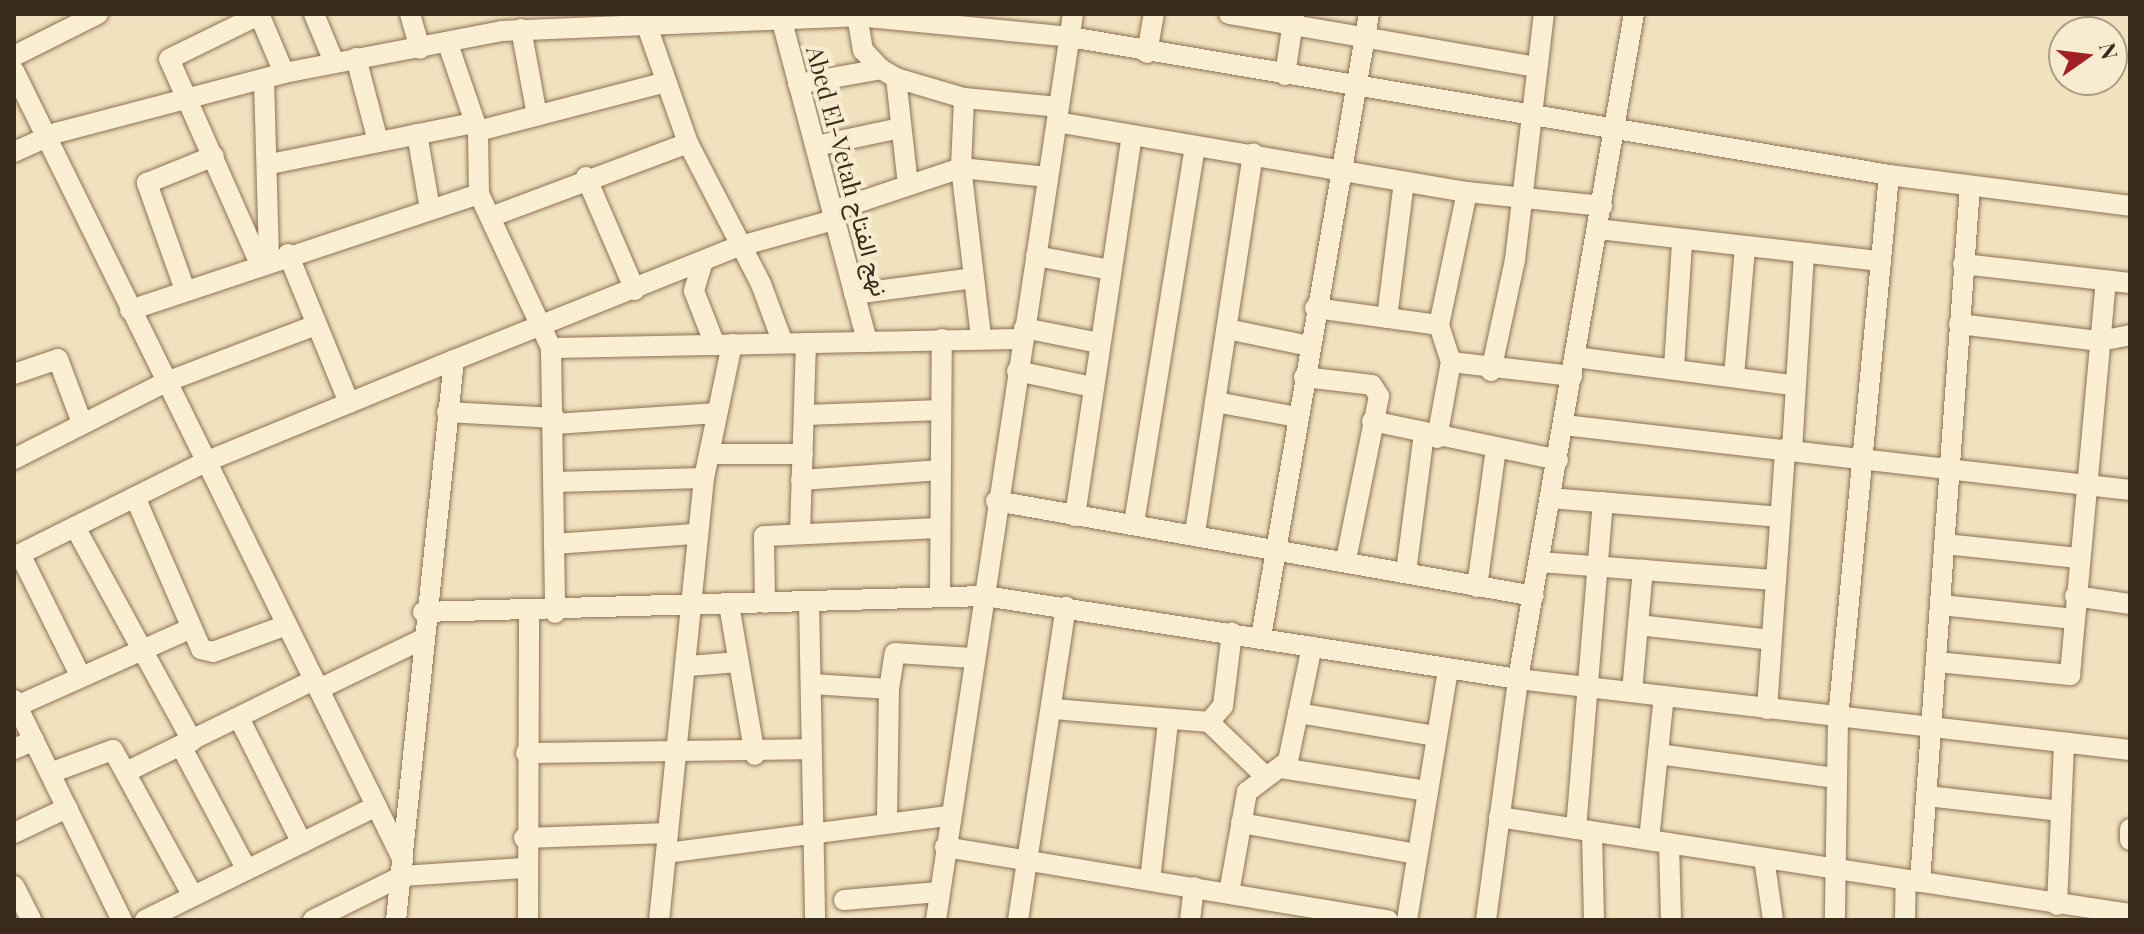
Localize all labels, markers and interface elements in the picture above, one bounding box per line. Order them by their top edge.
north arrow [2048,16,2128,96]
text: N [2093,39,2126,62]
street label: Abed El-Vetah نهج الفتاح [801,43,895,299]

